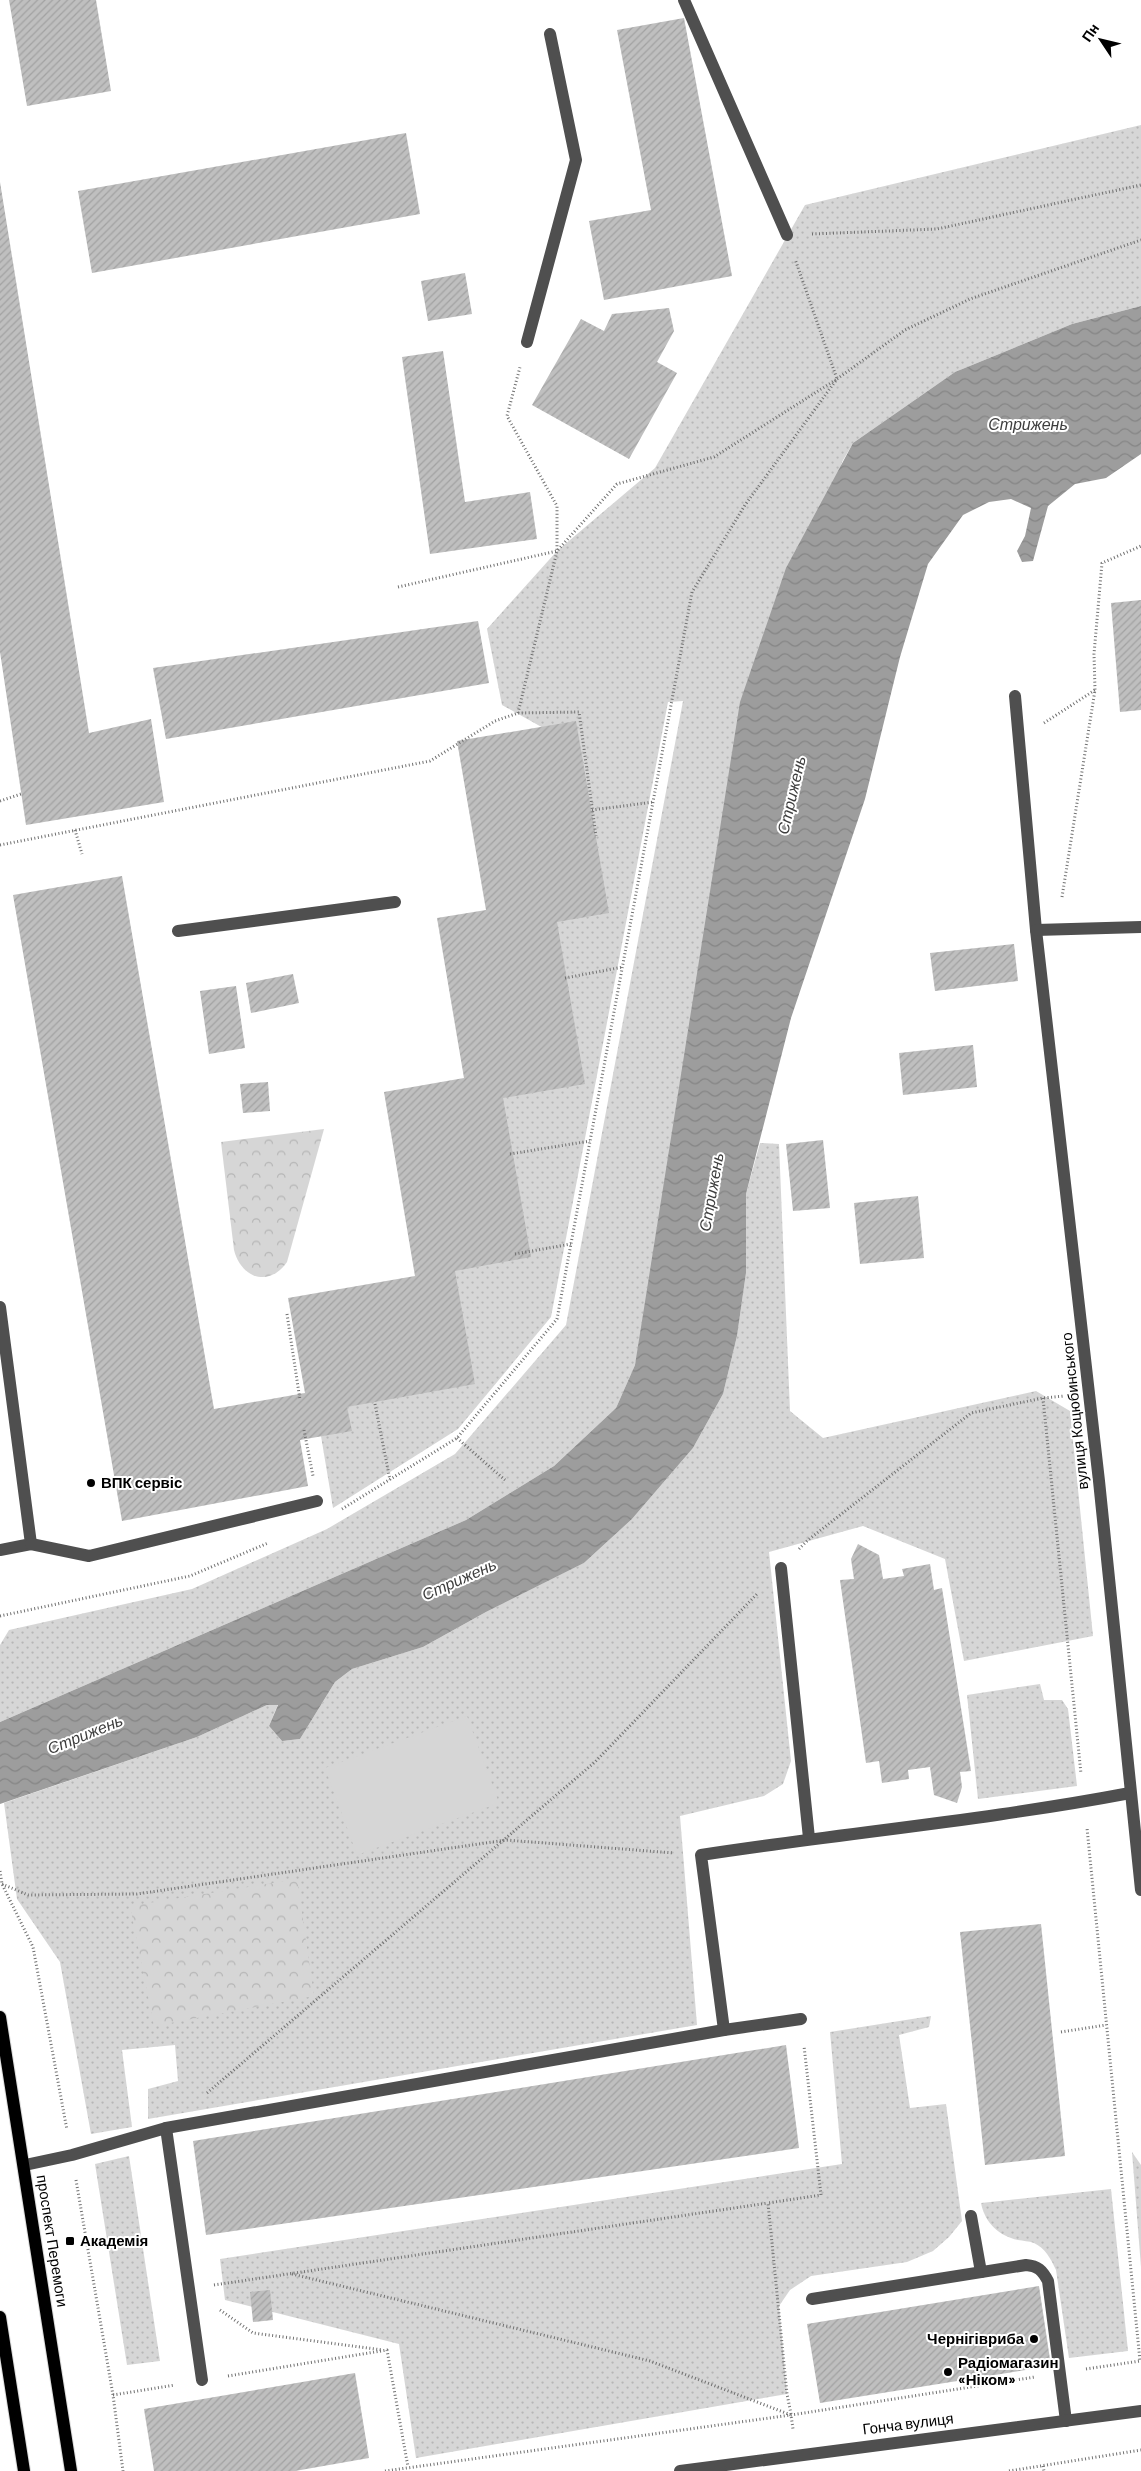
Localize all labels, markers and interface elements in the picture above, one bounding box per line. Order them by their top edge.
north arrow [1076,15,1126,65]
text: Пн [1078,20,1102,45]
water label: Стрижень [988,414,1068,433]
water label: Стрижень [772,754,809,836]
water label: Стрижень [694,1151,727,1233]
street label: вулиця Коцюбинського [1057,1332,1091,1490]
place label: ВПК сервіс [101,1473,182,1491]
marker: ВПК сервіс [85,1477,97,1489]
water label: Стрижень [419,1554,499,1603]
water label: Стрижень [44,1710,125,1757]
street label: проспект Перемоги [34,2173,72,2308]
place label: Академія [80,2231,148,2249]
marker: Академія [64,2235,76,2247]
place label: Чернігівриба [927,2329,1025,2347]
marker: Чернігівриба [1028,2333,1040,2345]
place label: Радіомагазин «Ніком» [958,2353,1059,2388]
marker: Радіомагазин «Ніком» [942,2366,954,2378]
street label: Гонча вулиця [861,2408,954,2438]

